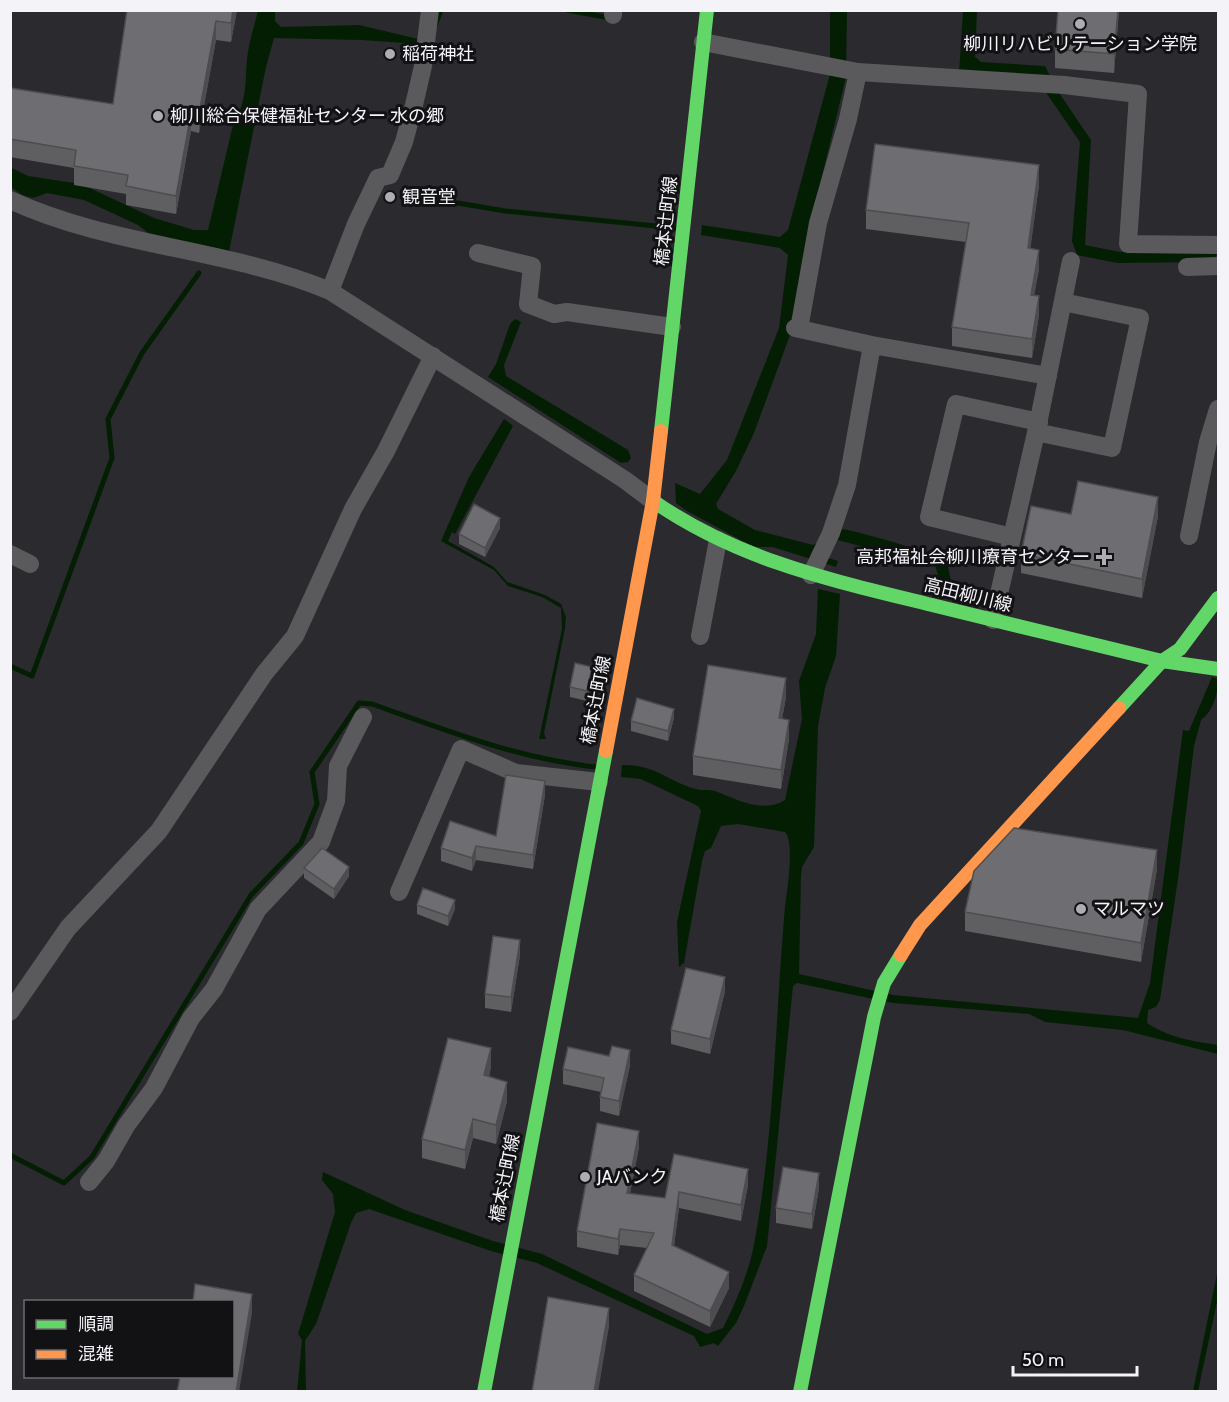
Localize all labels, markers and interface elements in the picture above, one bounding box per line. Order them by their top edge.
marker: 柳川リハビリテーション学院 [1073,17,1087,31]
place label: 柳川リハビリテーション学院 [963,33,1197,55]
place label: 稲荷神社 [402,43,474,65]
marker: 稲荷神社 [383,47,397,61]
place label: 柳川総合保健福祉センター 水の郷 [170,105,444,127]
marker: 柳川総合保健福祉センター 水の郷 [151,109,165,123]
street label: 橋本辻町線 [650,175,682,267]
place label: 観音堂 [402,186,456,208]
marker: 観音堂 [383,190,397,204]
place label: 高邦福祉会柳川療育センター [856,546,1090,568]
marker: 高邦福祉会柳川療育センター [1095,548,1113,566]
street label: 高田柳川線 [922,573,1014,617]
street label: 橋本辻町線 [577,654,615,746]
place label: マルマツ [1093,898,1165,920]
marker: マルマツ [1074,902,1088,916]
street label: 橋本辻町線 [486,1132,524,1224]
place label: JAバンク [596,1166,668,1188]
marker: JAバンク [578,1170,592,1184]
legend [24,1300,234,1378]
text: 順調 [78,1313,114,1335]
scale bar [1013,1339,1138,1377]
text: 混雑 [78,1343,114,1365]
text: 50 m [1022,1349,1064,1371]

